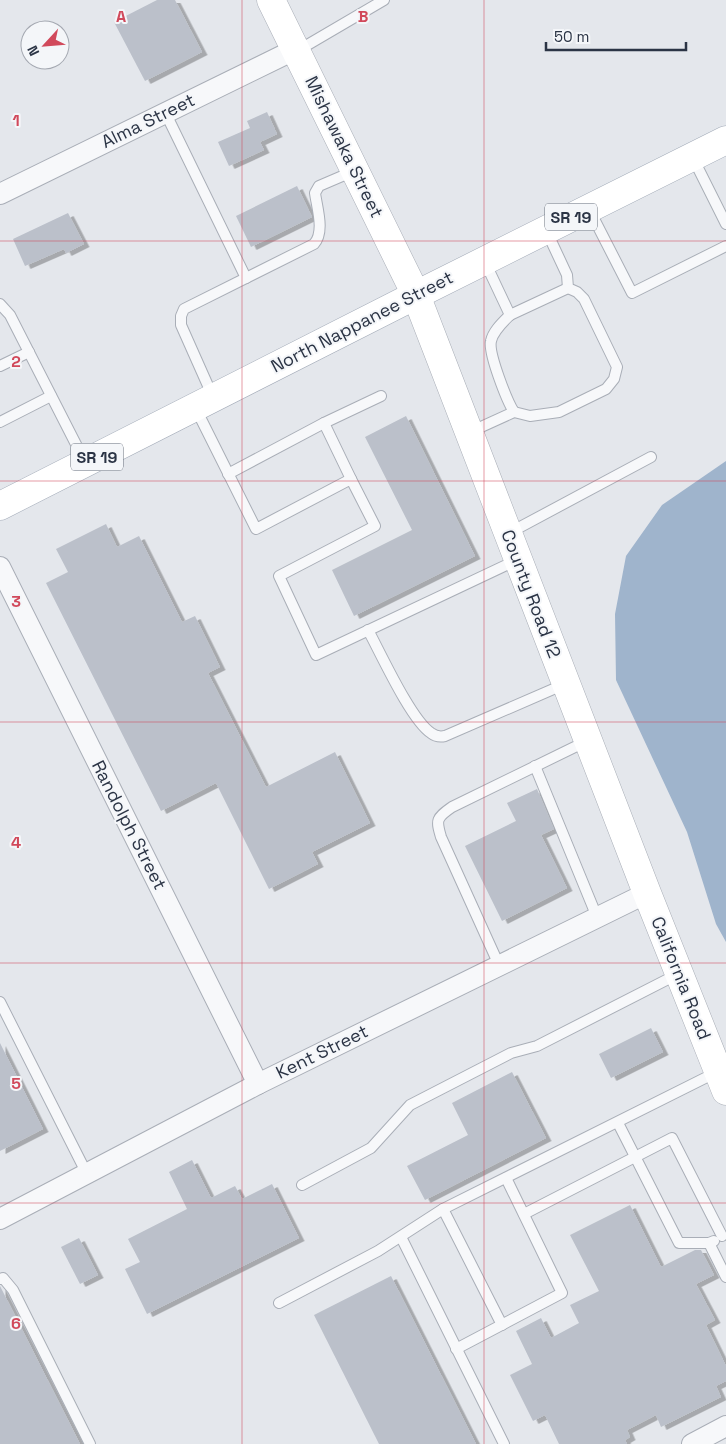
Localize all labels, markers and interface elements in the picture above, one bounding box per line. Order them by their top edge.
text: A [116,6,126,27]
text: B [358,6,368,27]
north arrow [20,20,70,70]
scale bar [546,20,686,52]
text: 50 m [554,27,589,46]
text: N [23,43,43,59]
street label: Mishawaka Street [300,72,389,221]
street label: Alma Street [97,88,198,153]
text: 1 [12,110,20,131]
road number: SR 19 [545,203,597,230]
street label: North Nappanee Street [267,266,457,378]
text: 2 [11,351,21,372]
road number: SR 19 [71,444,123,471]
street label: County Road 12 [496,526,566,661]
text: 3 [11,591,21,612]
street label: Randolph Street [87,756,172,893]
text: 4 [11,832,21,853]
street label: California Road [646,913,717,1043]
street label: Kent Street [272,1019,372,1084]
text: 5 [11,1073,21,1094]
text: 6 [11,1313,21,1334]

